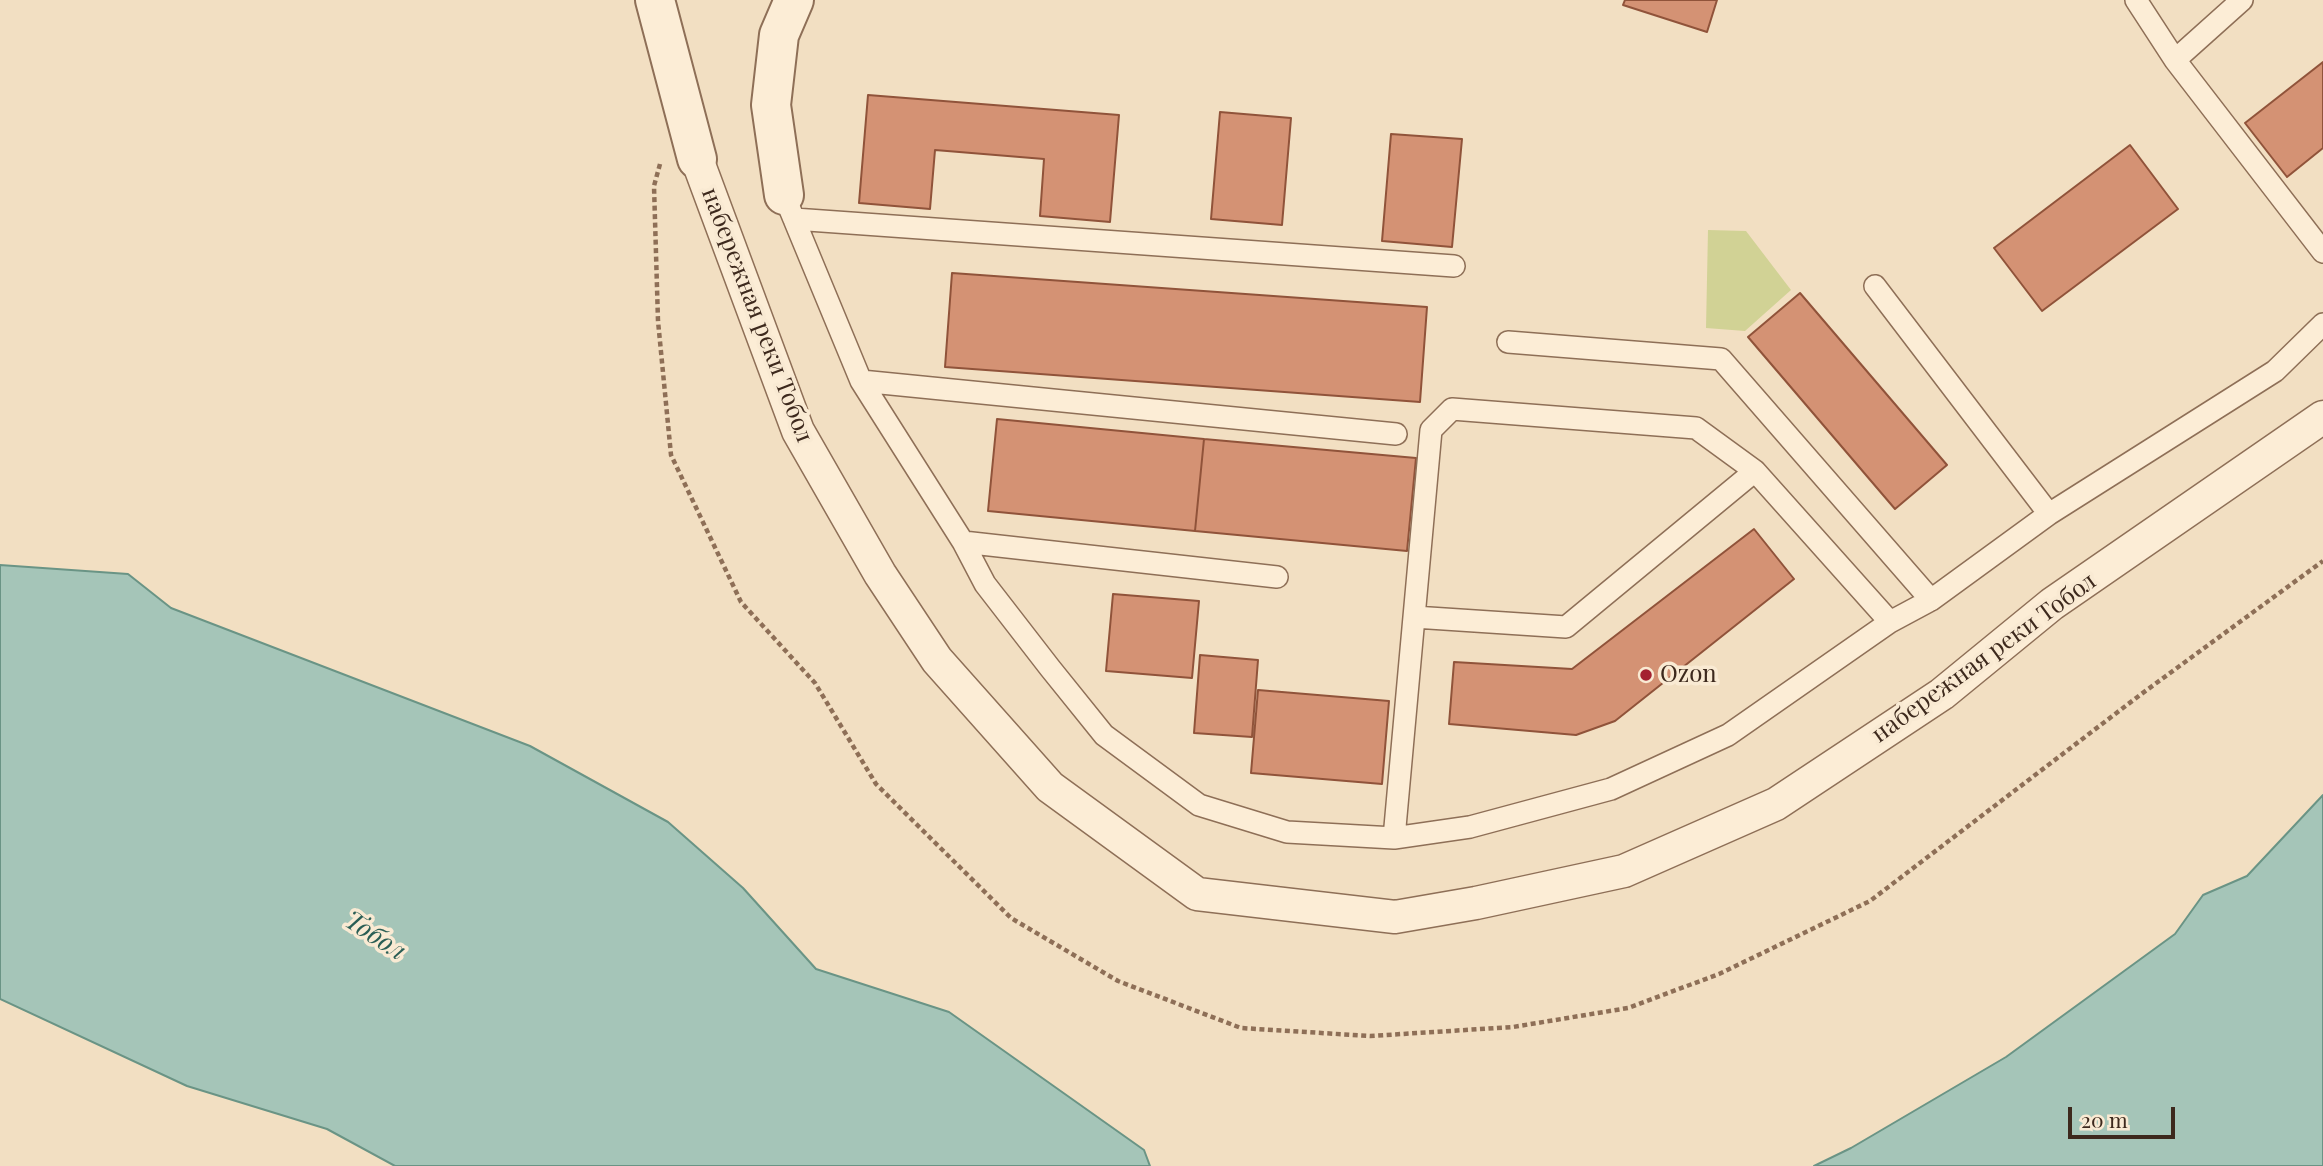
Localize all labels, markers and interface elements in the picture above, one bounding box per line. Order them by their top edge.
street label: набережная реки Тобол [695,184,819,446]
street label: набережная реки Тобол [1866,567,2102,749]
place label: Ozon [1660,661,1717,689]
marker: Ozon [1638,667,1654,683]
water label: Тобол [338,905,412,967]
scale bar [2071,1092,2178,1136]
text: 20 m [2081,1105,2128,1133]

